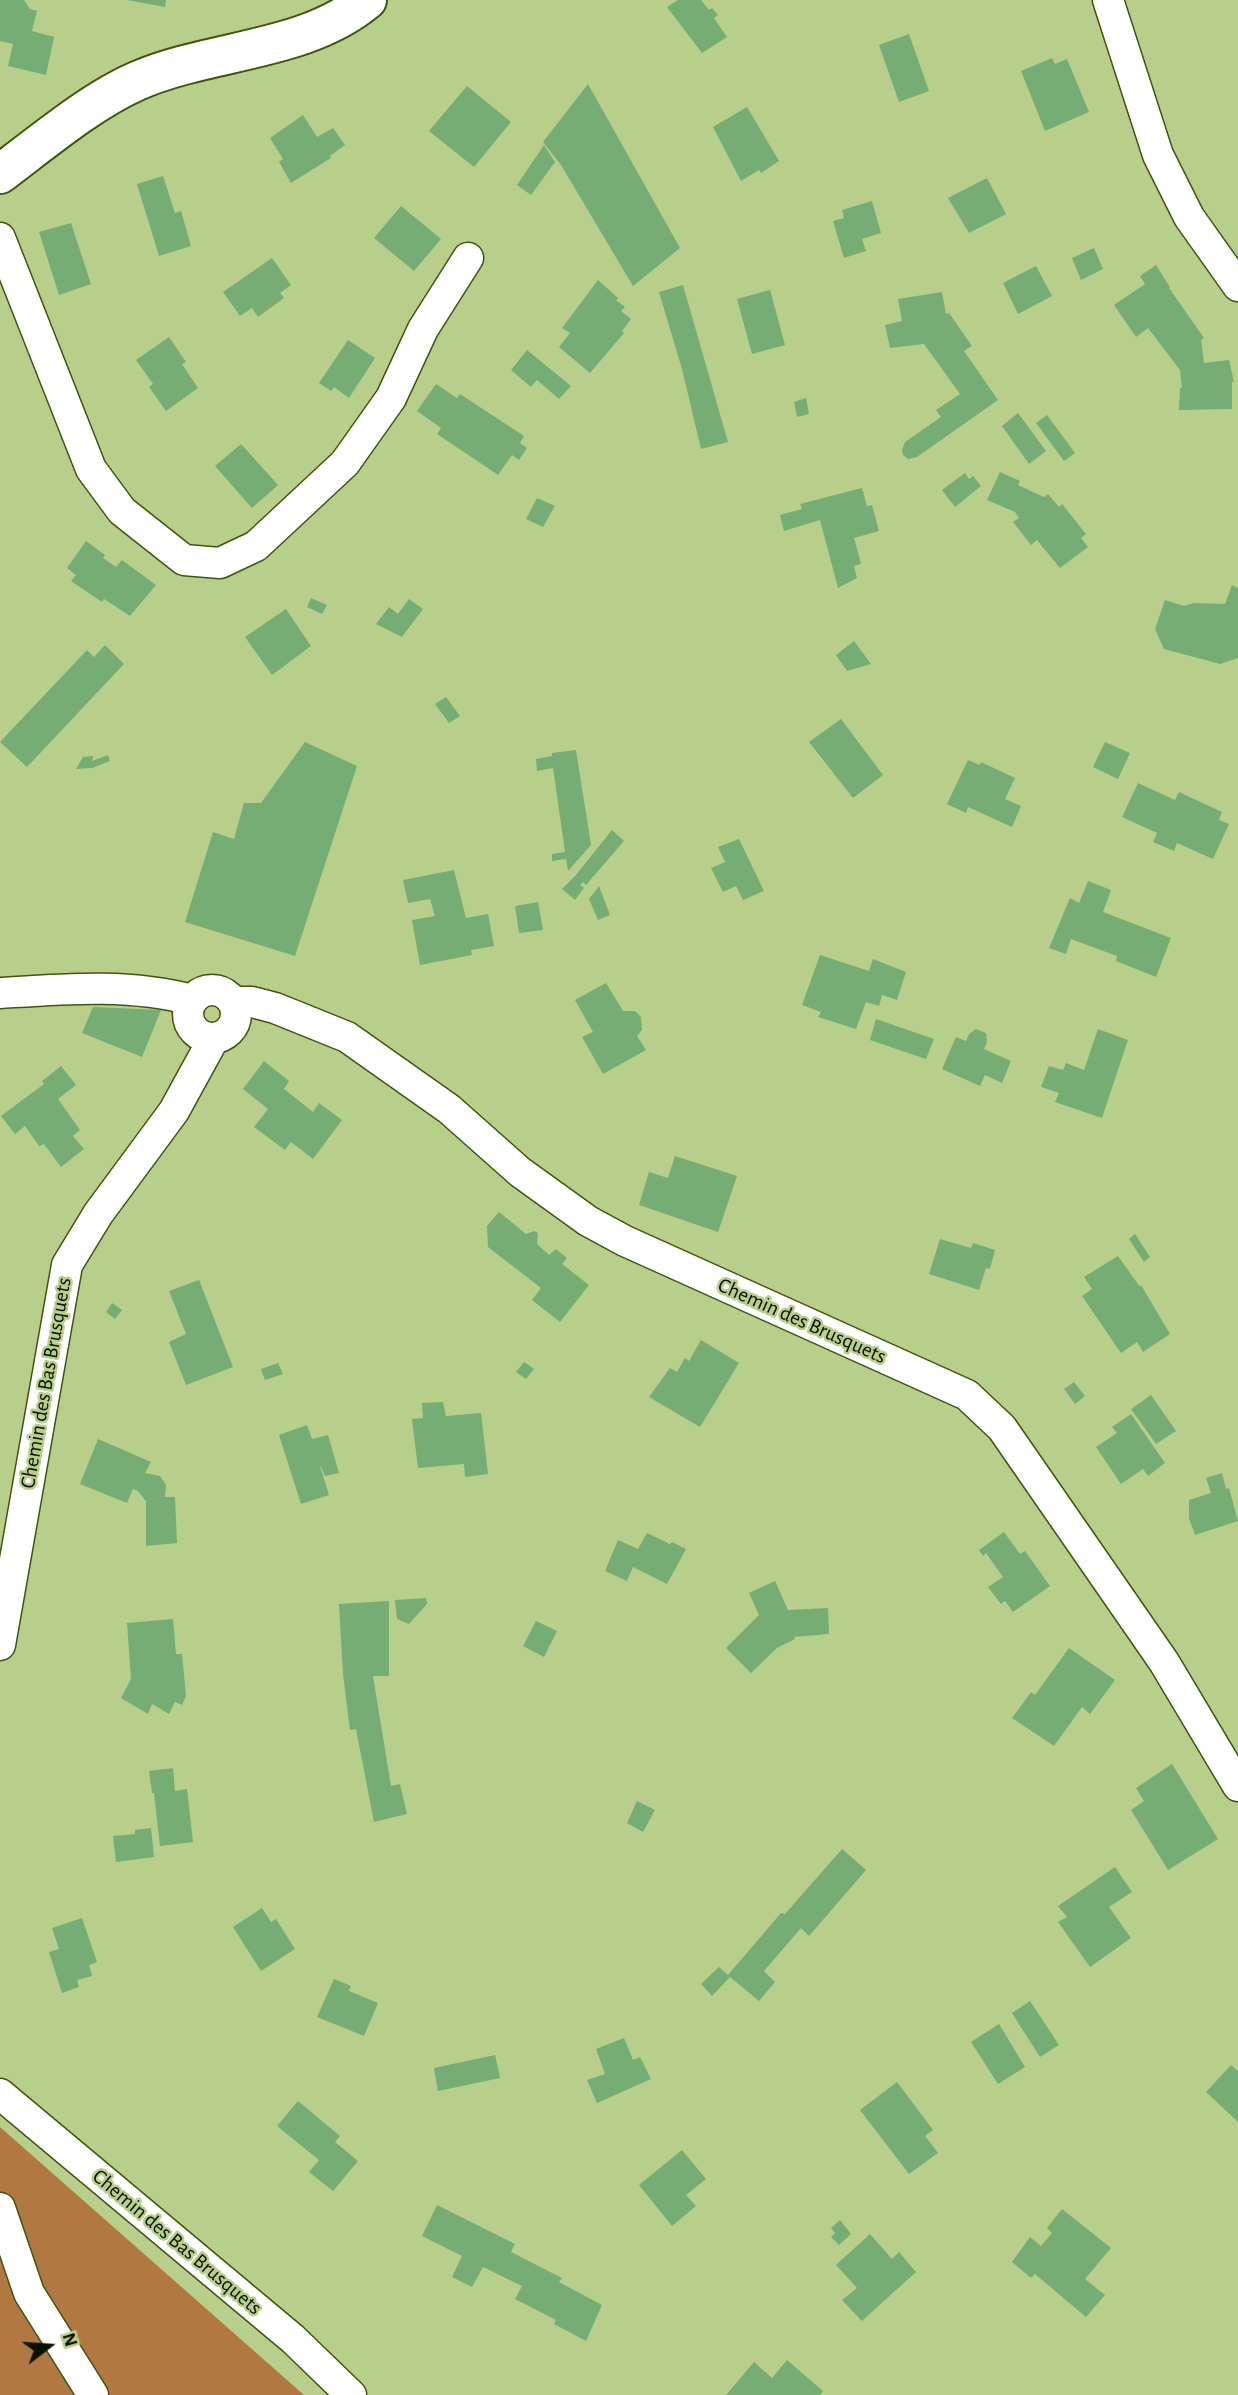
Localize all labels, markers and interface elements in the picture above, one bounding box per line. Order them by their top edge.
street label: Chemin des Brusquets [714,1273,890,1369]
street label: Chemin des Bas Brusquets [15,1276,77,1490]
street label: Chemin des Bas Brusquets [87,2164,267,2320]
north arrow [14,2311,84,2381]
text: N [59,2331,81,2349]

